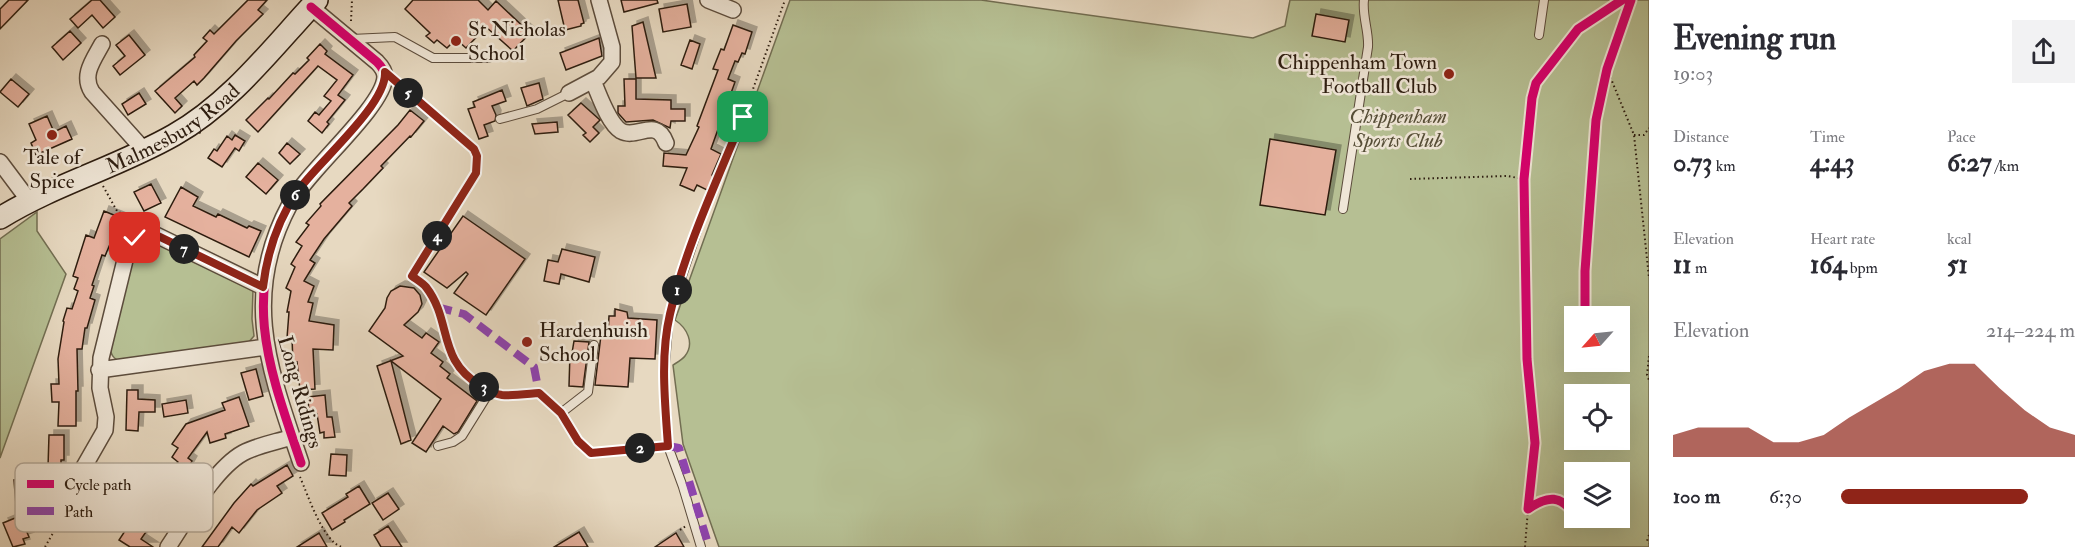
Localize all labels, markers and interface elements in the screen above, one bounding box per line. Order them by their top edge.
place label: St Nicholas School [468,16,566,67]
text: Evening run [1673,18,1836,59]
button: share [2012,20,2075,83]
marker: St Nicholas School [449,34,463,48]
place label: Chippenham Town Football Club [1277,49,1437,100]
text: 19:03 [1673,61,1713,86]
marker: Chippenham Town Football Club [1442,67,1456,81]
street label: Malmesbury Road [102,77,246,180]
pin: 5 [393,78,423,108]
text: 5 [404,83,412,103]
pin [717,91,768,142]
icon: arrive [726,100,759,133]
park label: Chippenham Sports Club [1349,103,1447,154]
text: Distance [1673,127,1729,147]
text: Time [1810,127,1845,147]
text: Pace [1947,127,1976,147]
marker: Tale of Spice [45,128,59,142]
place label: Tale of Spice [23,144,84,195]
text: 0.73 [1673,147,1712,179]
text: 4:43 [1810,147,1854,179]
text: 6:27 [1947,147,1992,179]
text: km [1712,156,1736,176]
text: /km [1992,156,2019,176]
pin: 6 [280,180,310,210]
text: 6 [291,185,299,205]
pin [109,212,160,263]
icon: check [118,221,151,254]
pin: 4 [422,221,452,251]
text: 4 [433,226,441,246]
text: Elevation [1673,229,1734,249]
text: Heart rate [1810,229,1875,249]
text: kcal [1947,229,1972,249]
pin: 7 [169,234,199,264]
text: 7 [180,239,188,259]
text: 11 [1673,249,1692,281]
text: 164 [1810,249,1846,281]
text: 51 [1947,249,1968,281]
text: m [1692,258,1707,278]
text: bpm [1846,258,1878,278]
pin: 1 [662,275,692,305]
text: 1 [674,280,680,300]
north arrow [1564,306,1630,372]
map controls [1564,306,1630,528]
place label: Hardenhuish School [539,317,648,368]
text: Elevation [1673,318,1749,343]
text: 214–224 m [1986,318,2075,343]
street label: Long Ridings [271,333,329,451]
marker: Hardenhuish School [520,335,534,349]
pin: 3 [469,372,499,402]
text: 3 [481,377,487,397]
button: locate [1564,384,1630,450]
pin: 2 [625,433,655,463]
text: 2 [636,438,644,458]
button: layers [1564,462,1630,528]
legend [15,463,213,532]
text: Cycle path [64,475,132,496]
text: 100 m [1673,484,1720,509]
text: 6:30 [1769,484,1802,509]
text: Path [64,502,94,522]

